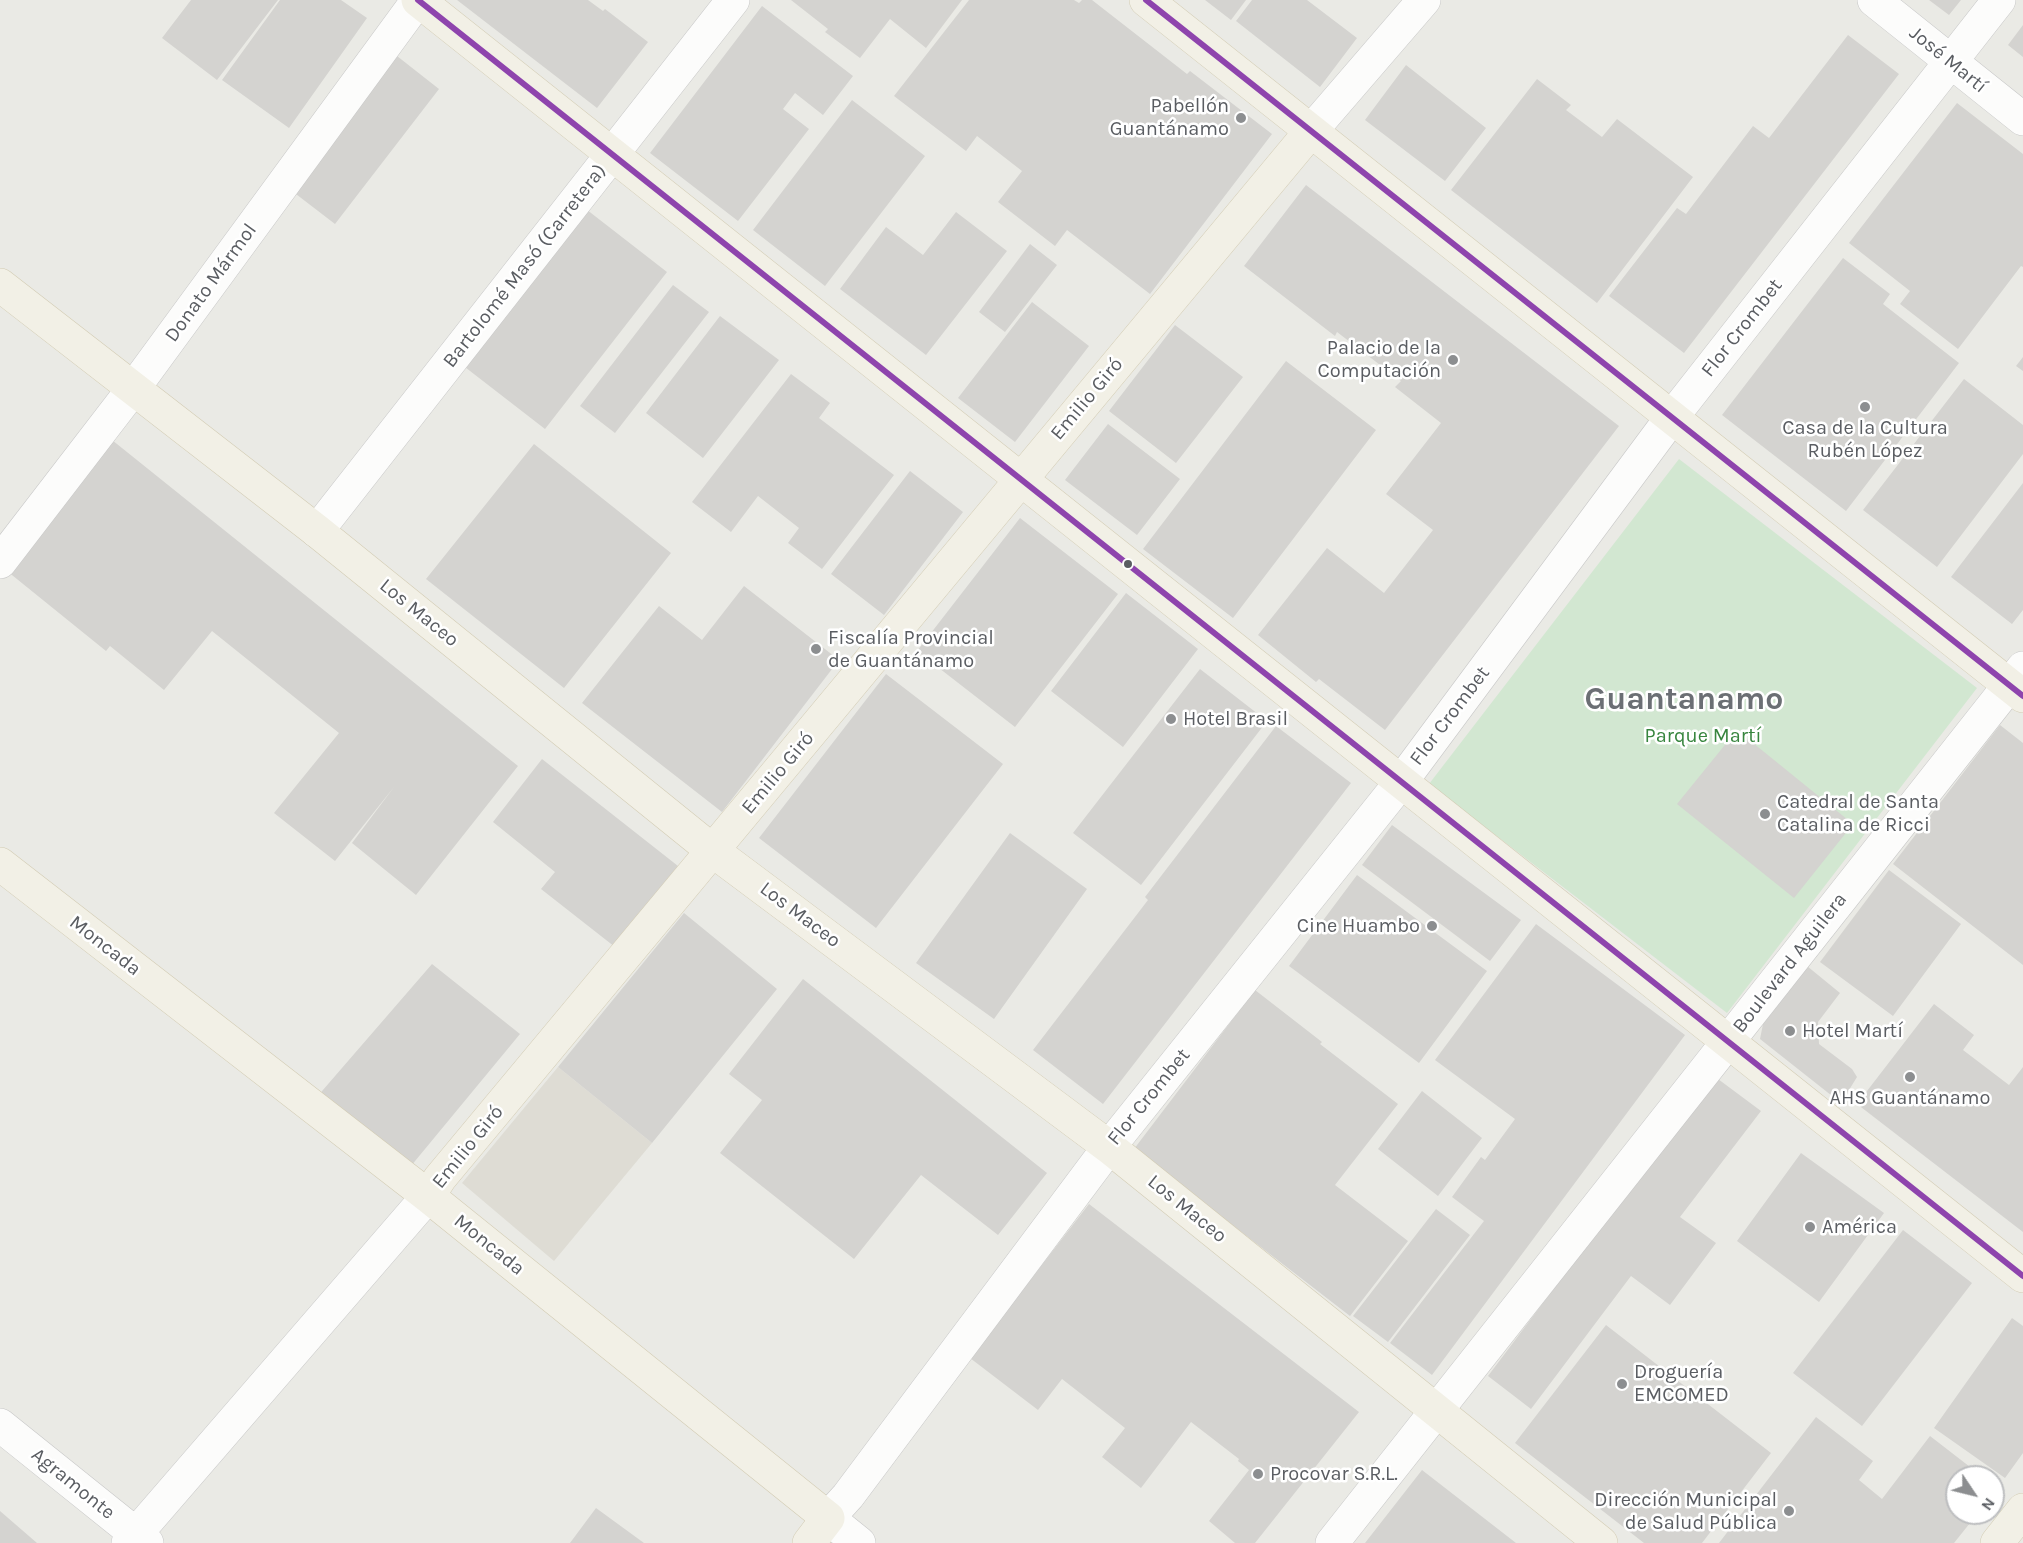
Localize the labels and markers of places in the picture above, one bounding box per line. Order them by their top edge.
place label: Pabellón Guantánamo [1110,94,1229,141]
marker: Pabellón Guantánamo [1234,111,1248,125]
place label: Palacio de la Computación [1317,336,1441,383]
marker: Palacio de la Computación [1446,353,1460,367]
marker: Casa de la Cultura Rubén López [1858,400,1872,414]
place label: Casa de la Cultura Rubén López [1782,416,1948,463]
unlabelled marker [1122,558,1134,570]
place label: Fiscalía Provincial de Guantánamo [828,626,994,673]
marker: Fiscalía Provincial de Guantánamo [809,642,823,656]
place label: Hotel Brasil [1183,707,1288,731]
marker: Hotel Brasil [1164,712,1178,726]
place label: Catedral de Santa Catalina de Ricci [1777,790,1939,837]
marker: Catedral de Santa Catalina de Ricci [1758,807,1772,821]
place label: Cine Huambo [1297,914,1420,938]
marker: Cine Huambo [1425,919,1439,933]
place label: Hotel Martí [1802,1019,1903,1043]
marker: Hotel Martí [1783,1024,1797,1038]
marker: AHS Guantánamo [1903,1070,1917,1084]
place label: AHS Guantánamo [1829,1086,1991,1110]
place label: América [1822,1215,1897,1239]
marker: América [1803,1220,1817,1234]
place label: Droguería EMCOMED [1634,1360,1729,1407]
marker: Droguería EMCOMED [1615,1377,1629,1391]
place label: Procovar S.R.L. [1270,1462,1398,1486]
marker: Procovar S.R.L. [1251,1467,1265,1481]
place label: Dirección Municipal de Salud Pública [1594,1488,1777,1535]
marker: Dirección Municipal de Salud Pública [1782,1504,1796,1518]

